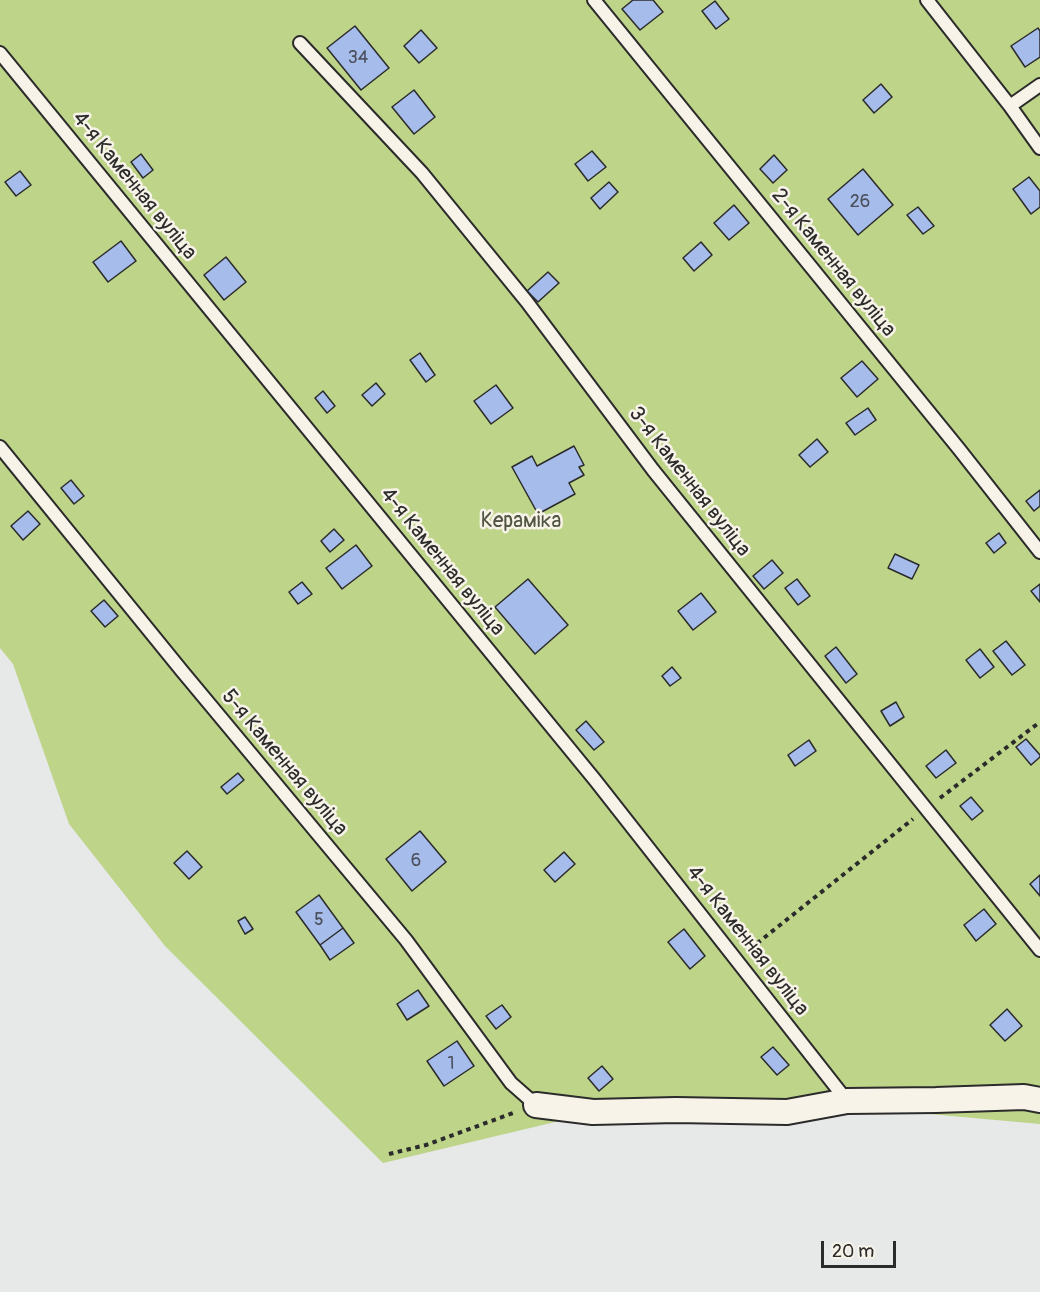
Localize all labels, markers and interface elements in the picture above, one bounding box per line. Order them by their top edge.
house number: 34 [348,47,368,69]
street label: 4-я Каменная вуліца [66,107,202,265]
street label: 2-я Каменная вуліца [766,184,900,342]
house number: 26 [850,191,870,213]
street label: 3-я Каменная вуліца [623,402,755,562]
street label: 4-я Каменная вуліца [374,483,510,641]
park label: Кераміка [481,509,561,535]
street label: 5-я Каменная вуліца [216,685,352,841]
house number: 6 [411,850,421,872]
street label: 4-я Каменная вуліца [681,861,813,1021]
house number: 5 [314,909,324,931]
house number: 1 [447,1053,455,1075]
scale bar [824,1229,899,1267]
text: 20 m [832,1240,874,1263]

